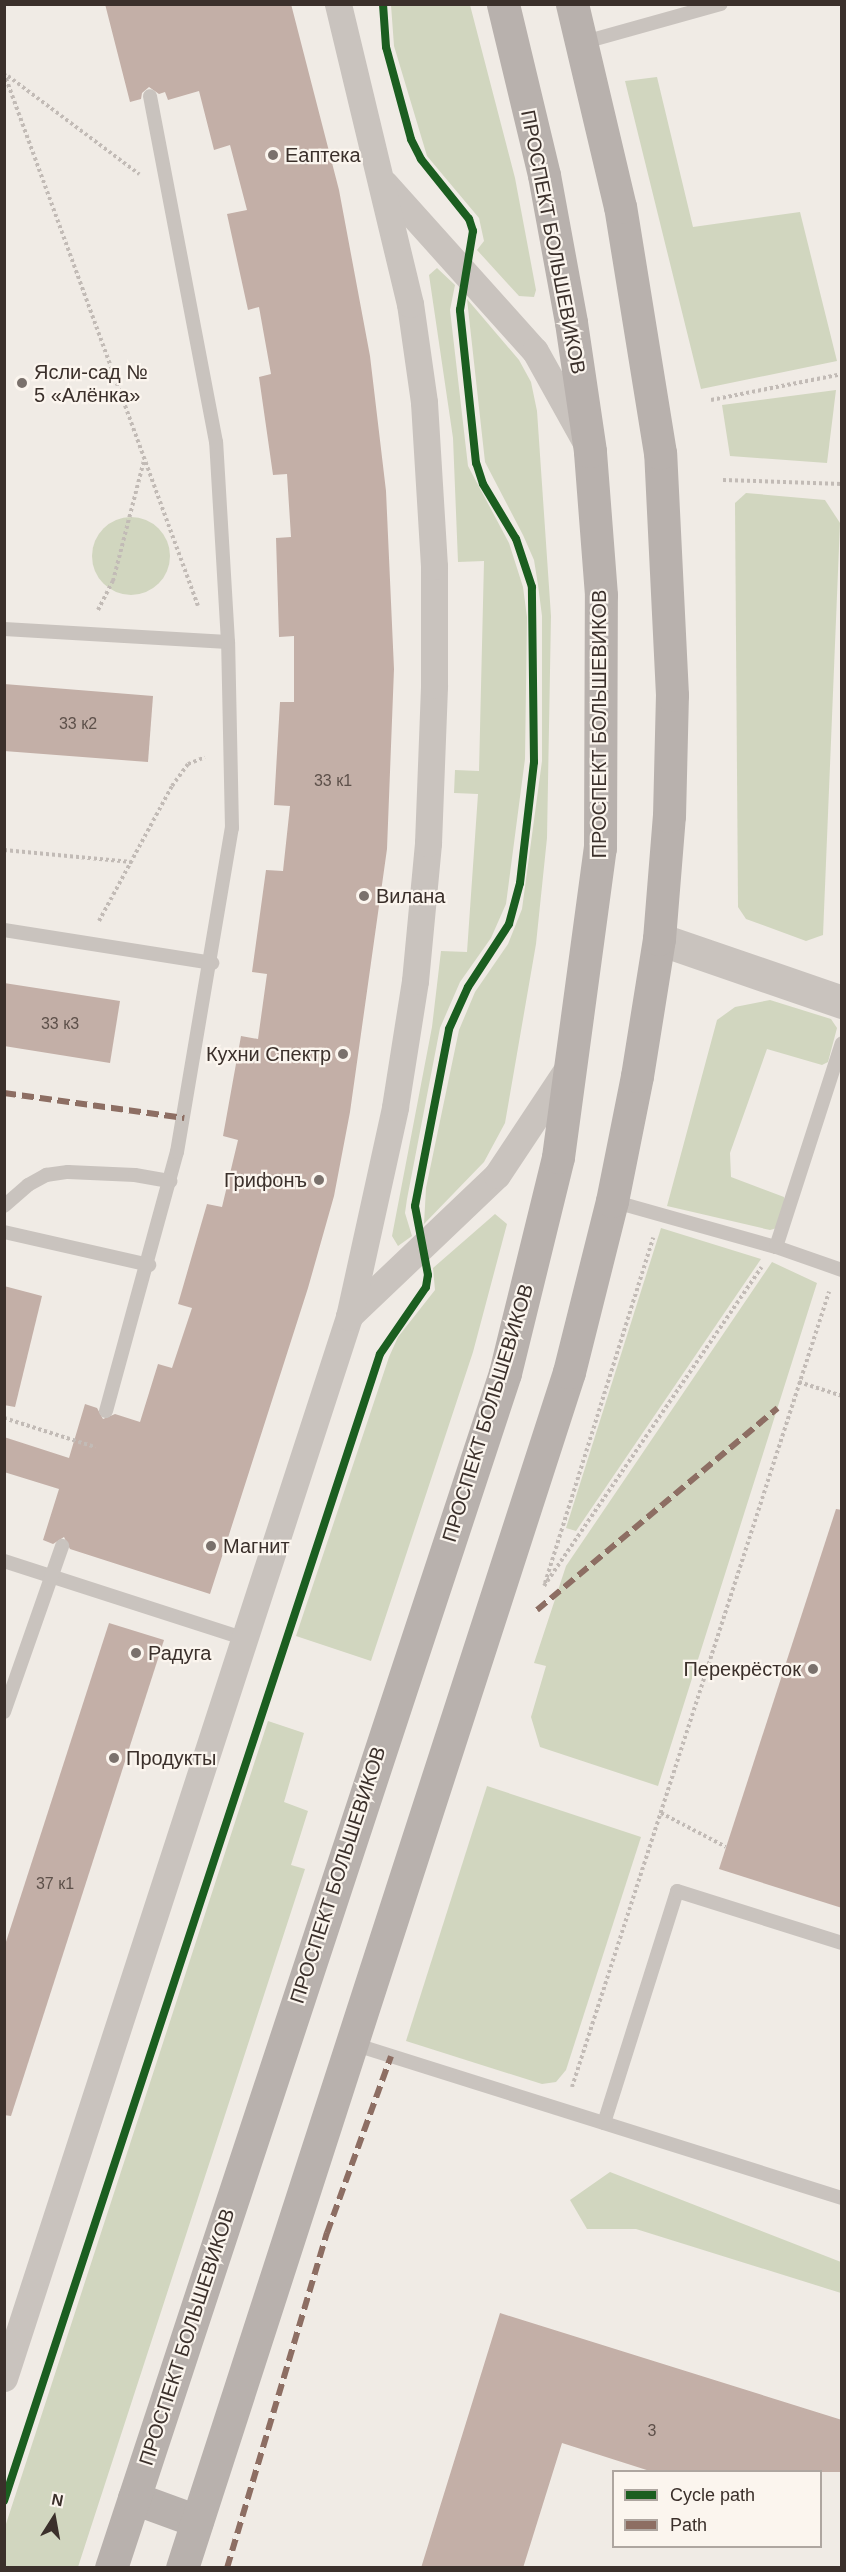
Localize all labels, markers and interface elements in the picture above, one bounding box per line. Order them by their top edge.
street label: ПРОСПЕКТ БОЛЬШЕВИКОВ [516,108,590,376]
place label: Еаптека [285,143,361,167]
marker: Еаптека [266,148,280,162]
place label: Ясли-сад № 5 «Алёнка» [34,360,148,407]
marker: Ясли-сад № 5 «Алёнка» [15,376,29,390]
street label: ПРОСПЕКТ БОЛЬШЕВИКОВ [587,590,611,858]
house number: 33 к2 [59,714,97,734]
house number: 33 к1 [314,771,352,791]
place label: Вилана [376,884,445,908]
marker: Вилана [357,889,371,903]
house number: 33 к3 [41,1014,79,1034]
place label: Кухни Спектр [206,1042,331,1066]
marker: Кухни Спектр [336,1047,350,1061]
place label: Грифонъ [224,1168,307,1192]
marker: Грифонъ [312,1173,326,1187]
street label: ПРОСПЕКТ БОЛЬШЕВИКОВ [437,1281,539,1545]
place label: Магнит [223,1534,290,1558]
marker: Магнит [204,1539,218,1553]
place label: Радуга [148,1641,211,1665]
marker: Радуга [129,1646,143,1660]
place label: Перекрёсток [683,1657,801,1681]
marker: Перекрёсток [806,1662,820,1676]
street label: ПРОСПЕКТ БОЛЬШЕВИКОВ [285,1744,391,2006]
place label: Продукты [126,1746,216,1770]
marker: Продукты [107,1751,121,1765]
house number: 37 к1 [36,1874,74,1894]
street label: ПРОСПЕКТ БОЛЬШЕВИКОВ [134,2206,240,2468]
house number: 3 [648,2421,656,2441]
legend [612,2470,822,2548]
text: Cycle path [670,2485,755,2505]
north arrow [24,2488,84,2548]
text: N [50,2490,65,2509]
text: Path [670,2515,707,2535]

